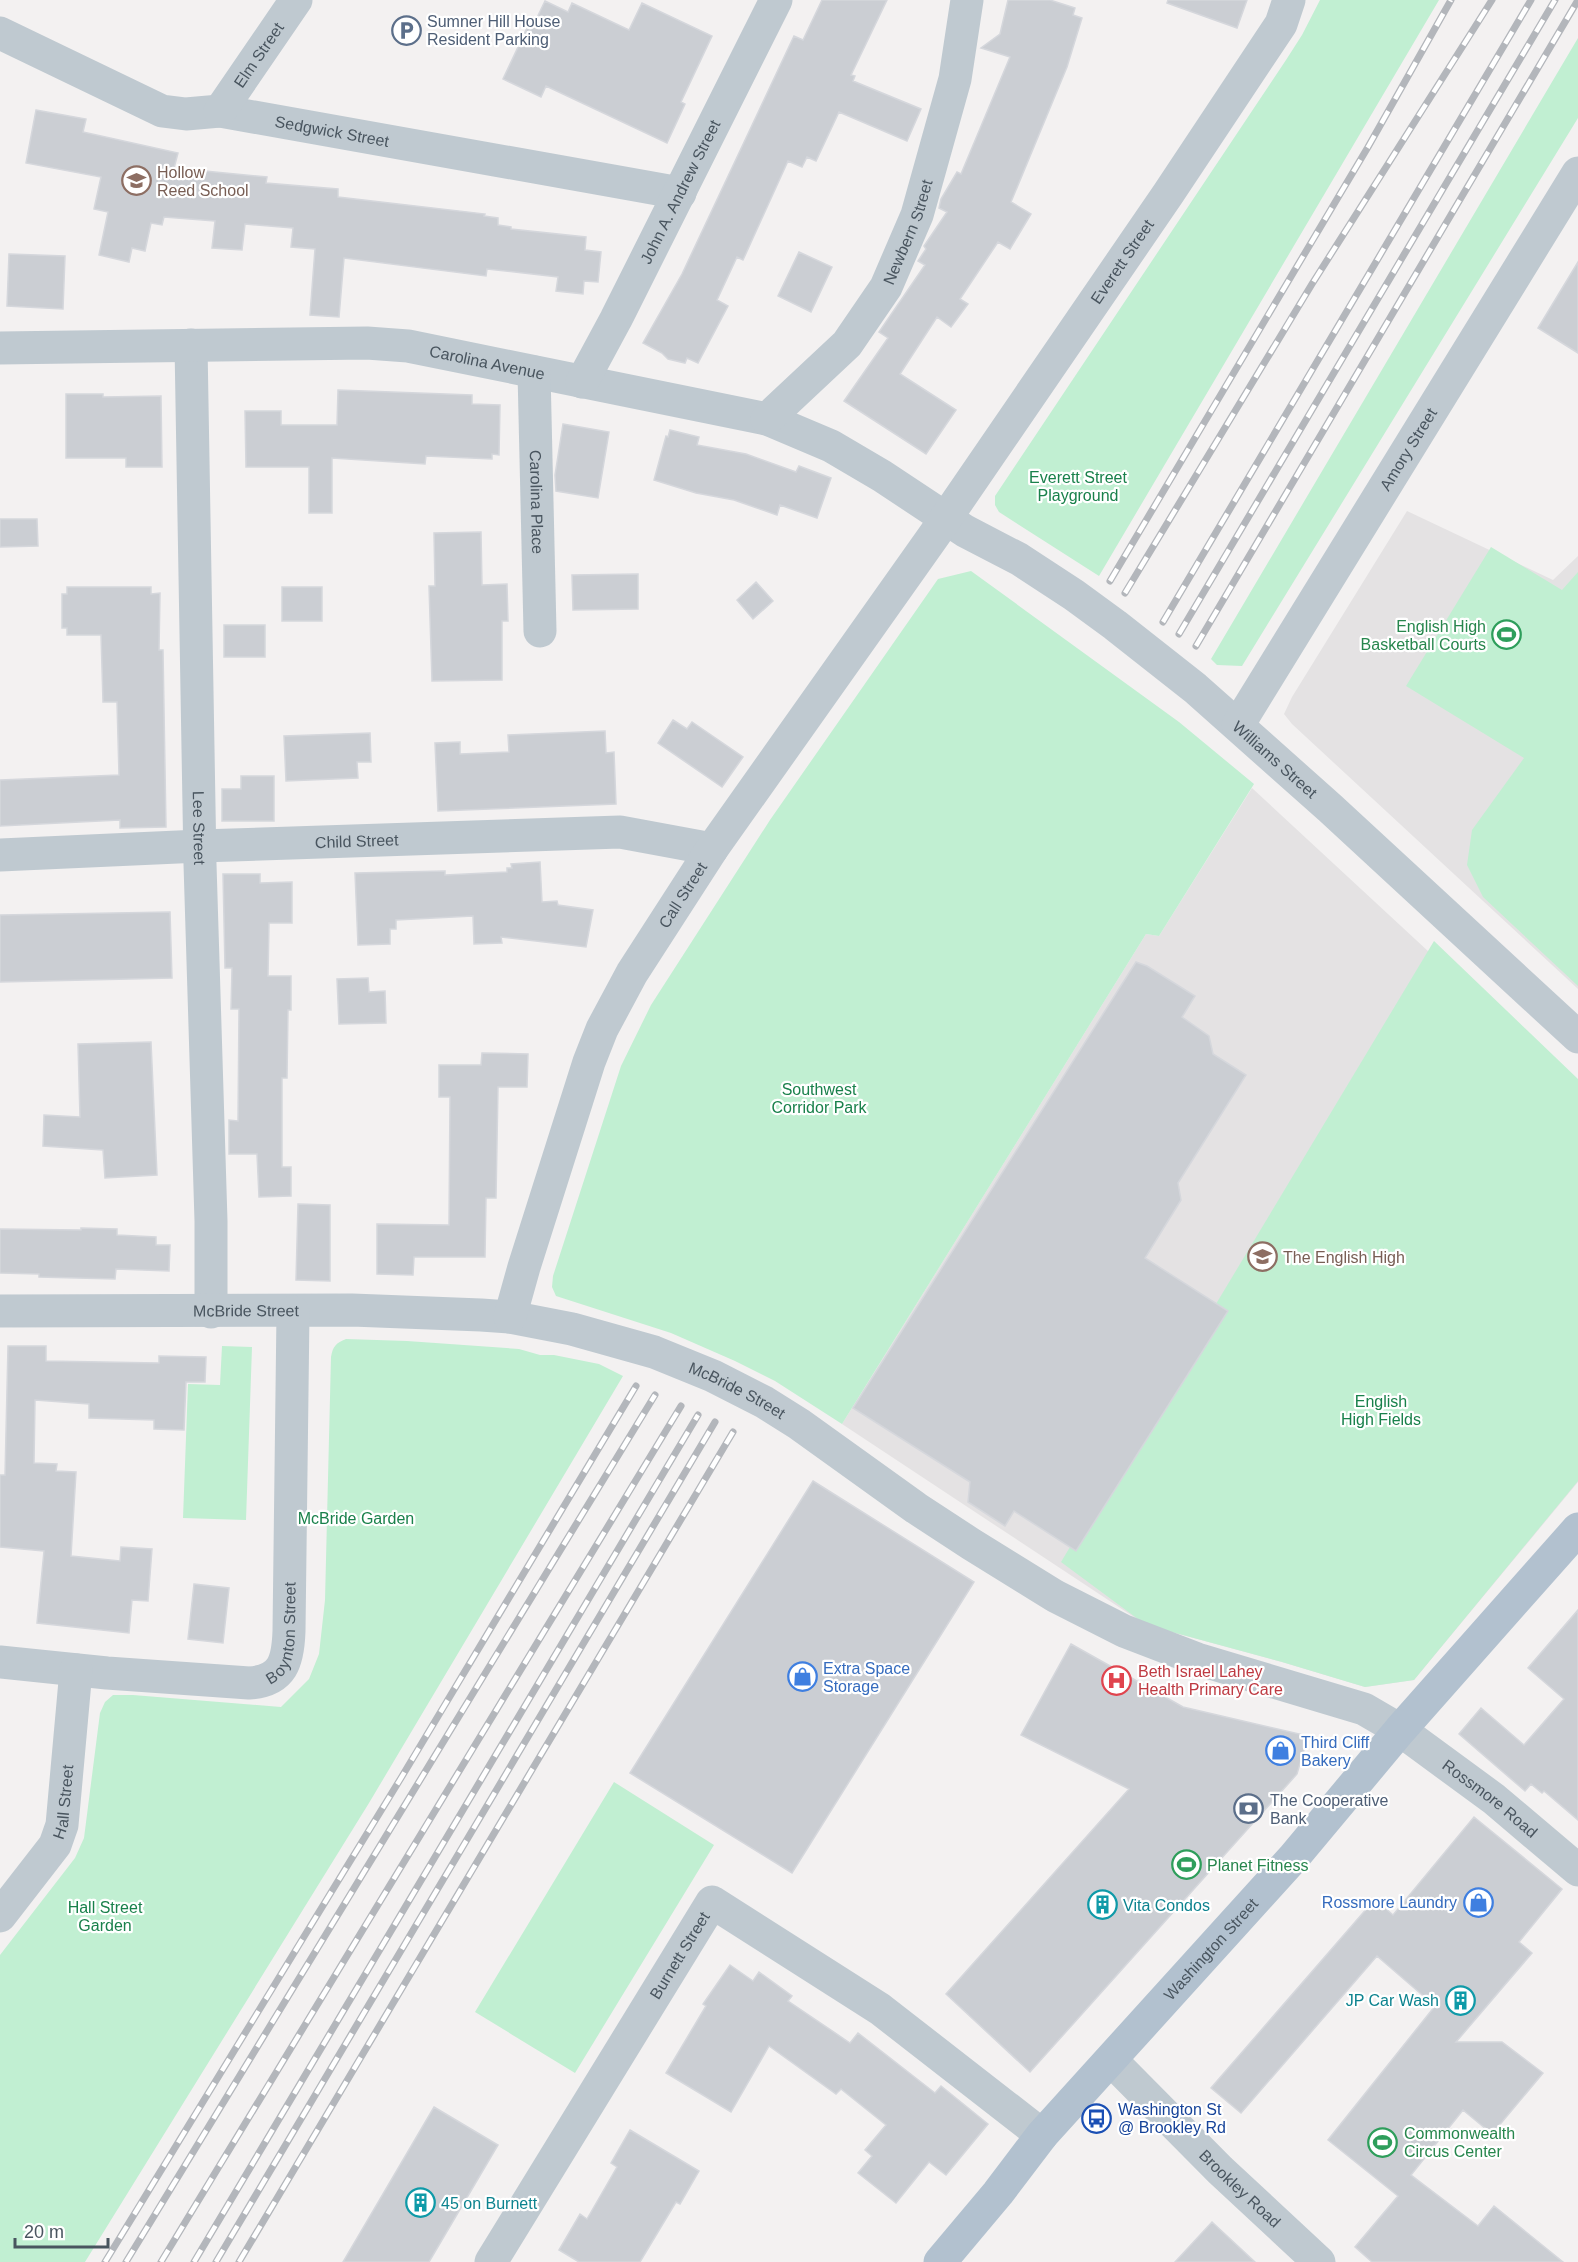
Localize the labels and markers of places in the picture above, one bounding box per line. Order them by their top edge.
place label: Sumner Hill House Resident Parking [427,13,560,48]
parking icon: Sumner Hill House Resident Parking [390,14,422,46]
place label: Hollow Reed School [157,164,249,199]
school or university icon: Hollow Reed School [120,165,152,197]
place label: English High Basketball Courts [1361,618,1486,653]
sports icon: English High Basketball Courts [1491,619,1523,651]
school or university icon: The English High [1246,1241,1278,1273]
place label: The English High [1283,1249,1405,1266]
place label: Extra Space Storage [823,1660,910,1695]
shop icon: Extra Space Storage [786,1661,818,1693]
place label: Beth Israel Lahey Health Primary Care [1138,1663,1283,1698]
hospital icon: Beth Israel Lahey Health Primary Care [1101,1664,1133,1696]
place label: Third Cliff Bakery [1301,1734,1370,1769]
shop icon: Third Cliff Bakery [1264,1735,1296,1767]
place label: The Cooperative Bank [1270,1792,1388,1827]
bank icon: The Cooperative Bank [1233,1793,1265,1825]
sports icon: Planet Fitness [1170,1849,1202,1881]
place label: Planet Fitness [1207,1857,1308,1874]
shop icon: Rossmore Laundry [1462,1886,1494,1918]
building icon: Vita Condos [1086,1889,1118,1921]
place label: Rossmore Laundry [1322,1894,1457,1911]
place label: Vita Condos [1123,1897,1210,1914]
building icon: JP Car Wash [1444,1984,1476,2016]
place label: JP Car Wash [1346,1992,1439,2009]
place label: Washington St @ Brookley Rd [1118,2101,1226,2136]
bus stop icon: Washington St @ Brookley Rd [1081,2102,1113,2134]
place label: Commonwealth Circus Center [1404,2125,1515,2160]
sports icon: Commonwealth Circus Center [1367,2126,1399,2158]
building icon: 45 on Burnett [404,2187,436,2219]
place label: 45 on Burnett [441,2195,538,2212]

